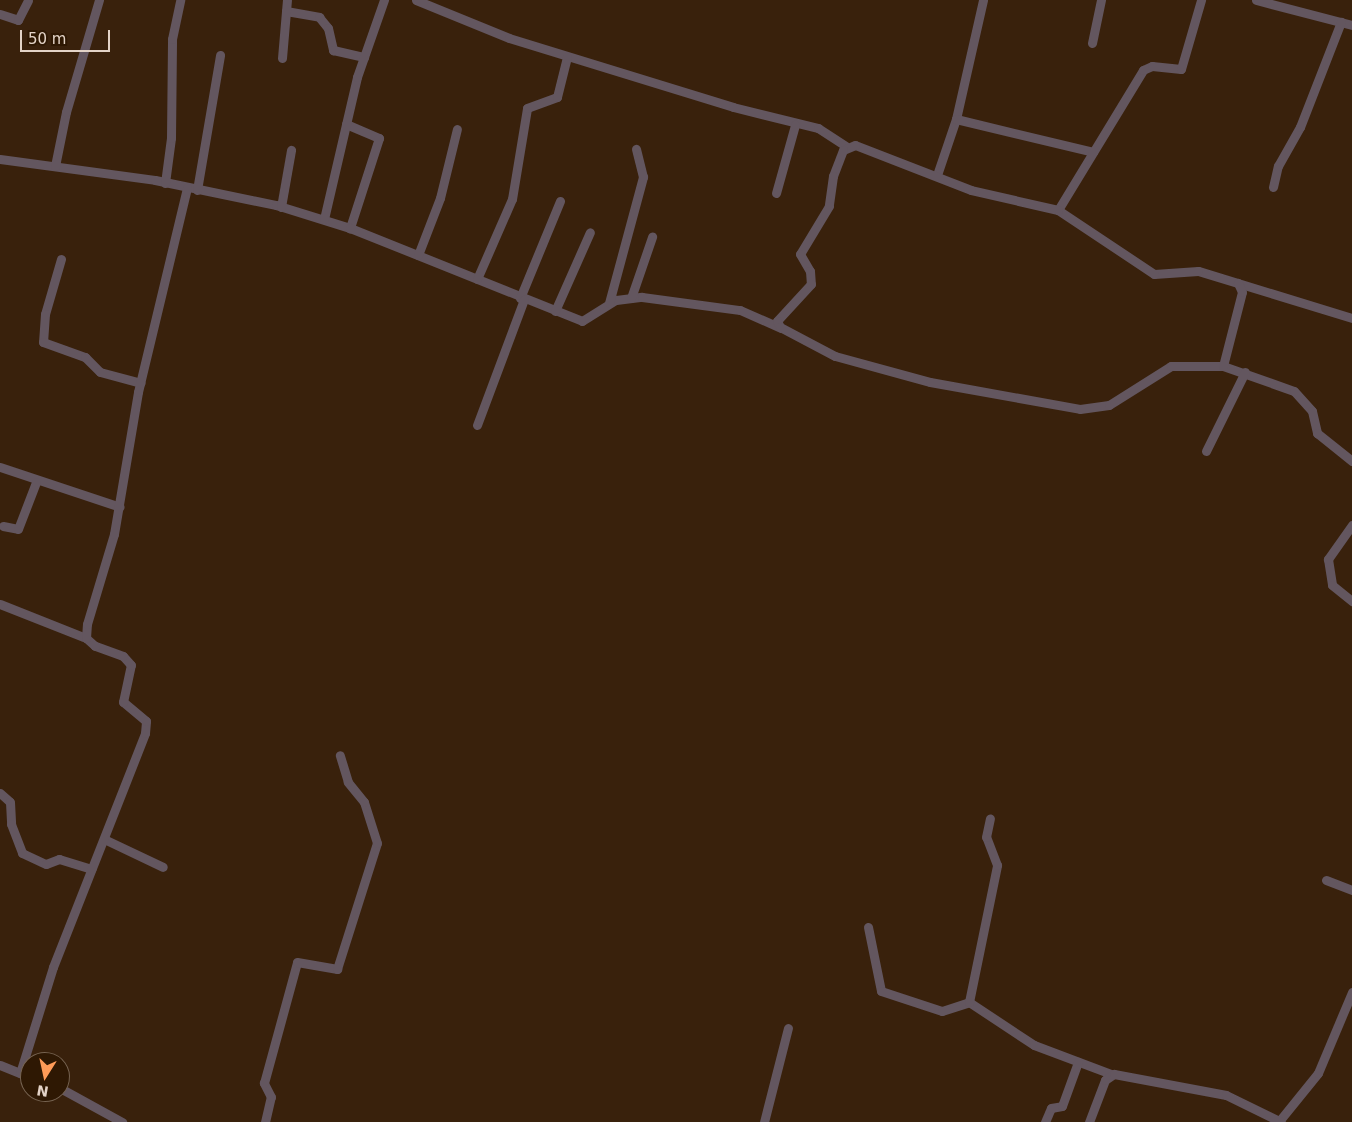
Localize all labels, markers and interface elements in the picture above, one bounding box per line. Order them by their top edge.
scale bar [22,20,112,52]
text: 50 m [28,30,66,48]
north arrow [20,1052,70,1102]
text: N [35,1082,50,1100]

